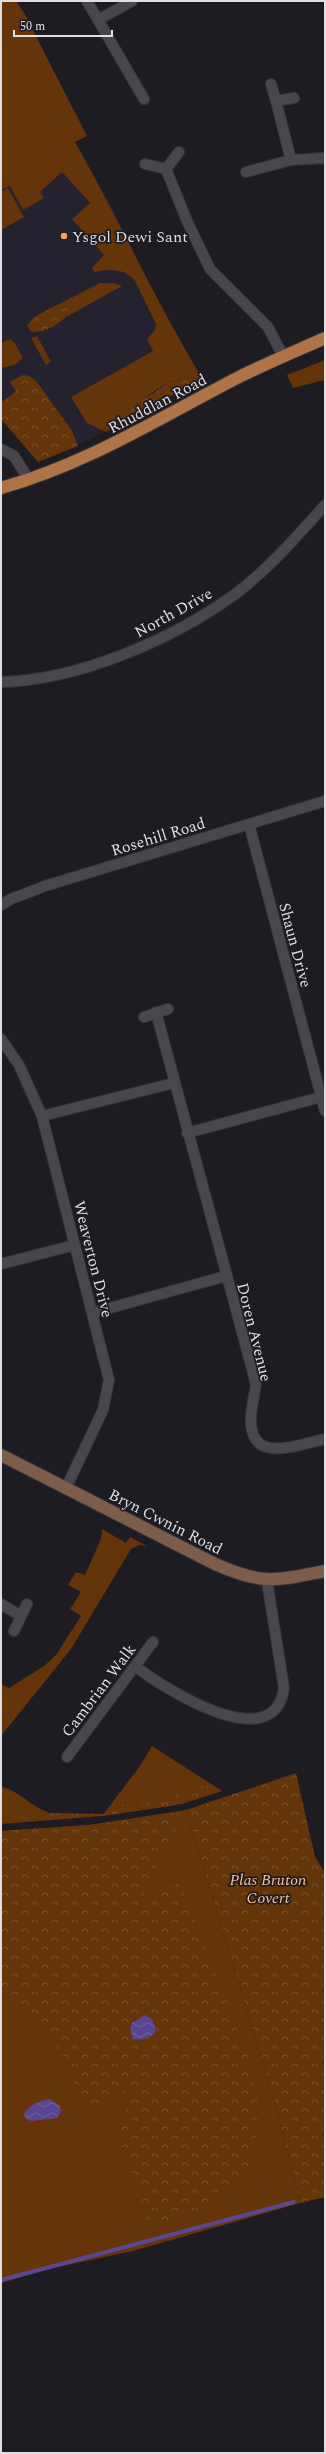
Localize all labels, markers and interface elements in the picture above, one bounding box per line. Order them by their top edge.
scale bar [14,12,112,38]
text: 50 m [20,17,45,36]
place label: Ysgol Dewi Sant [72,225,188,249]
marker: Ysgol Dewi Sant [59,231,69,241]
street label: Rhuddlan Road [104,368,211,440]
street label: North Drive [130,582,217,644]
street label: Rosehill Road [108,811,209,863]
street label: Shaun Drive [272,900,318,990]
street label: Weaverton Drive [67,1198,119,1320]
street label: Doren Avenue [230,1280,278,1384]
street label: Bryn Cwnin Road [104,1483,227,1561]
street label: Cambrian Walk [56,1639,142,1742]
park label: Plas Bruton Covert [229,1868,307,1910]

